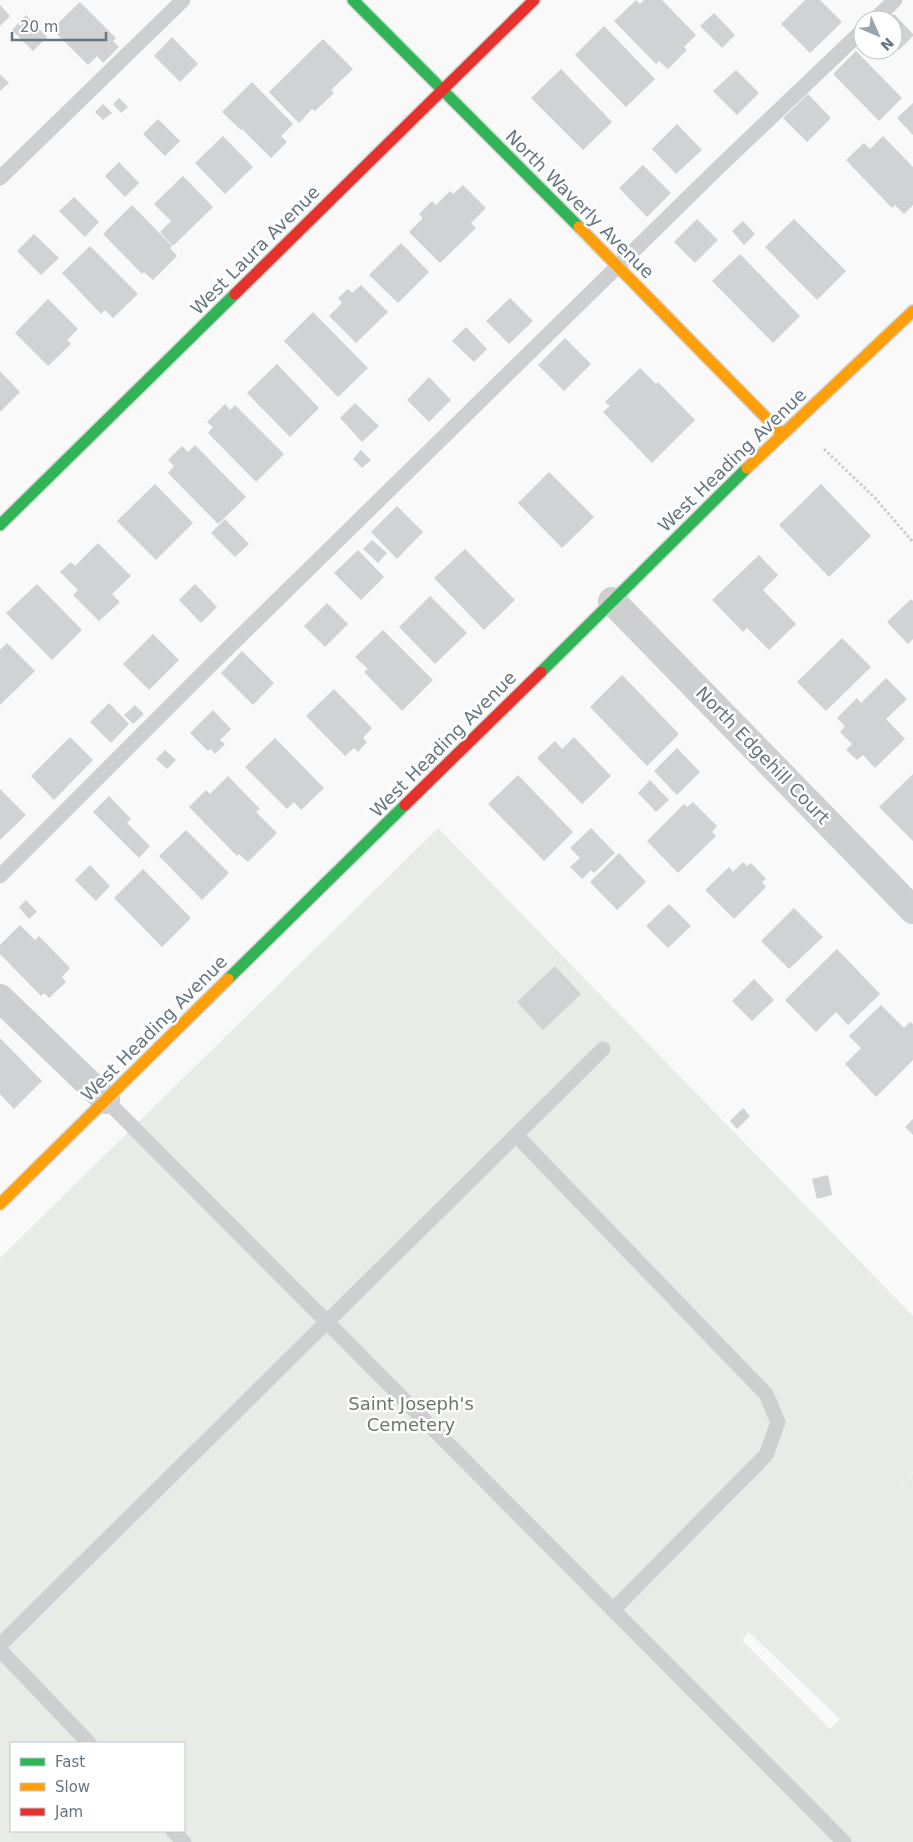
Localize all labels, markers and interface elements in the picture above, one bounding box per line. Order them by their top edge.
scale bar [12,10,106,42]
north arrow [853,10,903,60]
text: 20 m [20,18,58,36]
text: N [877,34,897,54]
street label: North Waverly Avenue [501,125,659,283]
street label: West Laura Avenue [186,181,324,319]
street label: West Heading Avenue [654,384,810,536]
street label: West Heading Avenue [366,667,520,821]
street label: North Edgehill Court [692,682,834,828]
street label: West Heading Avenue [77,951,231,1105]
park label: Saint Joseph's Cemetery [348,1393,474,1435]
legend [10,1742,185,1832]
text: Fast [55,1753,85,1771]
text: Slow [55,1778,90,1796]
text: Jam [54,1803,83,1821]

